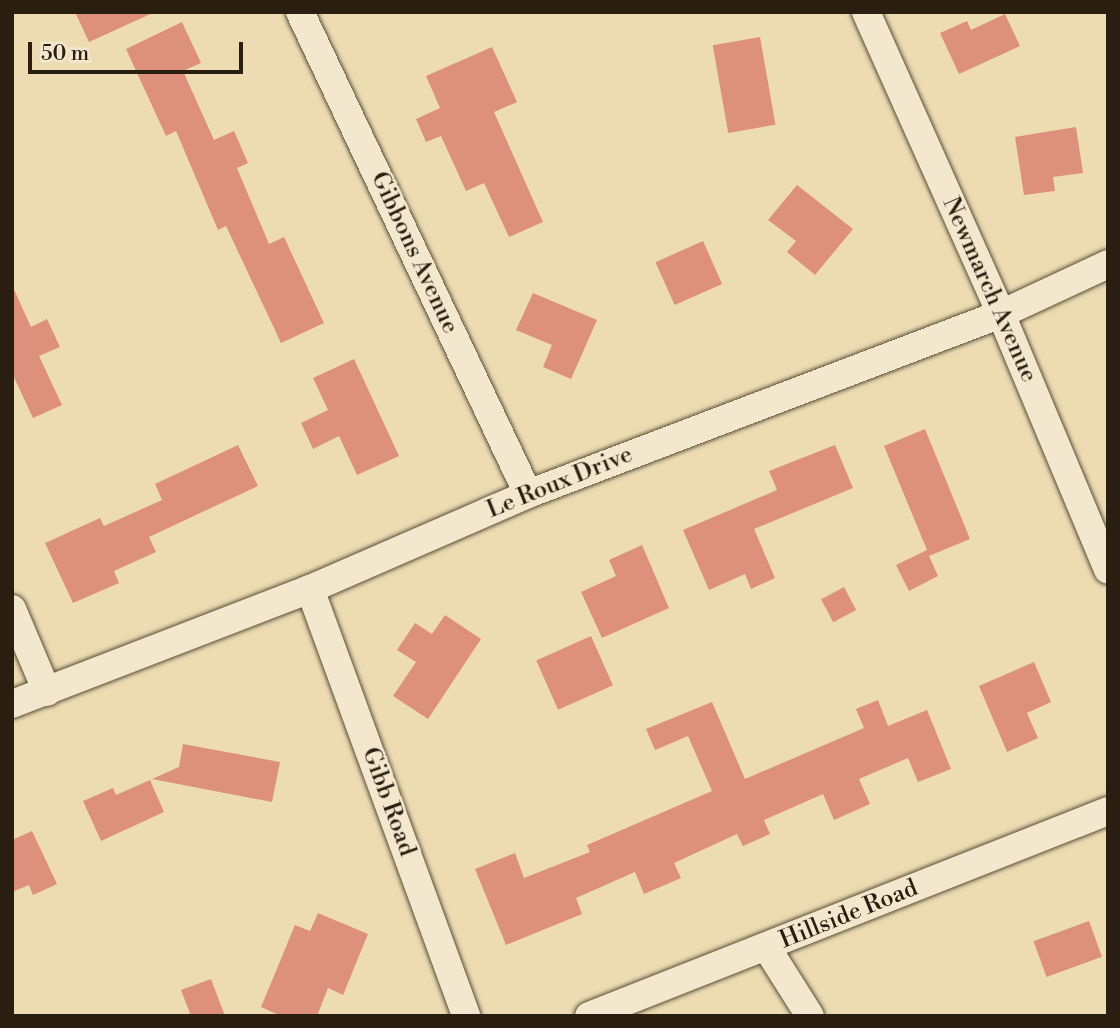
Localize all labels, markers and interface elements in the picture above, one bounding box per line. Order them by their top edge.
scale bar [32,28,247,72]
text: 50 m [41,41,89,67]
street label: Gibbons Avenue [364,167,464,339]
street label: Newmarch Avenue [935,193,1043,387]
street label: Le Roux Drive [483,441,637,525]
street label: Gibb Road [355,744,421,860]
street label: Hillside Road [776,874,922,956]

